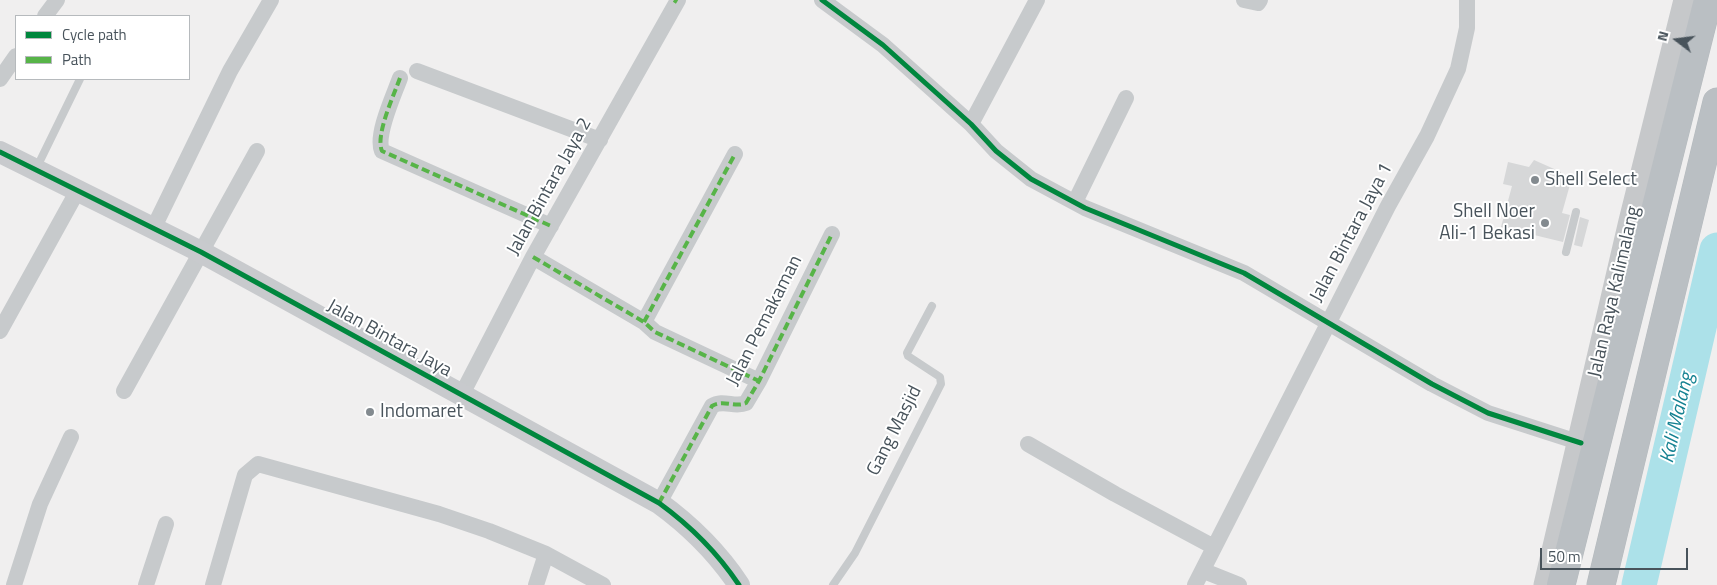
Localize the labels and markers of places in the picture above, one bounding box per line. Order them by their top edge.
place label: Shell Select [1545,169,1637,191]
marker: Shell Select [1529,174,1541,186]
place label: Shell Noer Ali-1 Bekasi [1439,201,1535,245]
marker: Shell Noer Ali-1 Bekasi [1539,217,1551,229]
place label: Indomaret [380,401,463,423]
marker: Indomaret [364,406,376,418]

